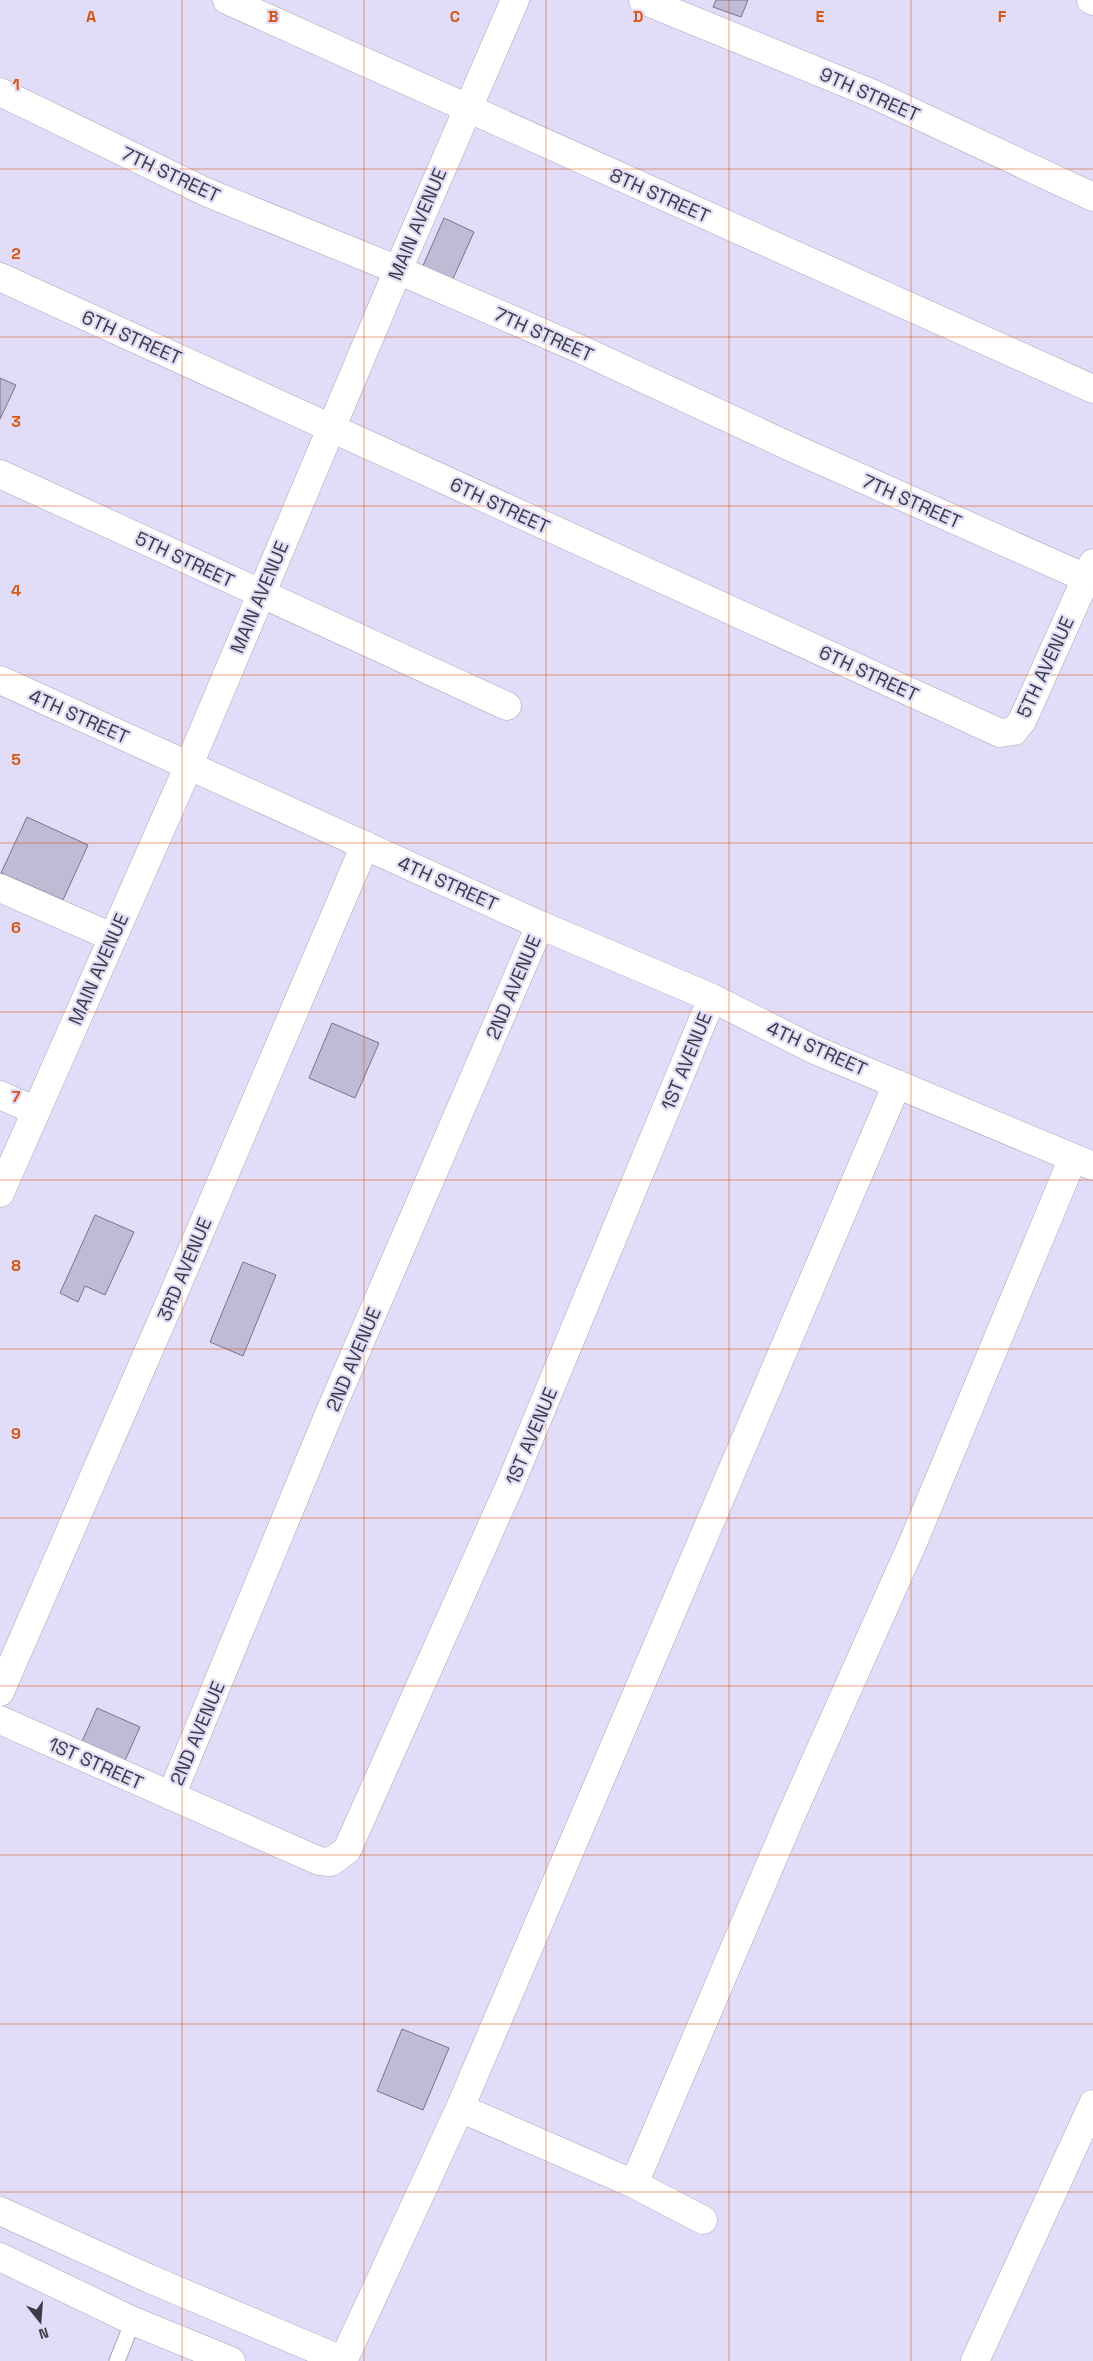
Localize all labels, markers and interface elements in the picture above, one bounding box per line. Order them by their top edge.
text: A [86,6,96,27]
text: B [268,6,278,27]
text: C [450,6,460,27]
text: D [633,6,643,27]
text: E [816,6,825,27]
text: F [998,6,1007,27]
street label: 9TH STREET [816,61,924,128]
text: 1 [12,74,20,95]
street label: 7TH STREET [117,141,224,208]
street label: 8TH STREET [606,162,714,229]
street label: MAIN AVENUE [383,164,452,284]
text: 2 [11,243,21,264]
street label: 7TH STREET [490,301,597,367]
street label: 6TH STREET [78,304,186,371]
text: 3 [11,411,21,432]
street label: 7TH STREET [858,468,965,534]
street label: 6TH STREET [446,472,554,539]
street label: 5TH STREET [131,526,238,593]
street label: MAIN AVENUE [225,537,294,657]
text: 4 [11,580,21,601]
street label: 5TH AVENUE [1011,613,1080,722]
street label: 6TH STREET [815,640,923,707]
street label: 4TH STREET [25,683,133,750]
text: 5 [11,749,21,770]
street label: 4TH STREET [394,850,502,917]
street label: MAIN AVENUE [63,909,134,1029]
text: 6 [11,917,21,938]
street label: 2ND AVENUE [480,931,547,1043]
street label: 1ST AVENUE [655,1008,717,1114]
street label: 4TH STREET [763,1015,871,1082]
text: 7 [12,1086,21,1107]
street label: 3RD AVENUE [151,1214,217,1325]
text: 8 [11,1255,21,1276]
street label: 2ND AVENUE [320,1303,387,1415]
street label: 1ST AVENUE [500,1384,563,1489]
text: 9 [11,1423,21,1444]
street label: 2ND AVENUE [164,1677,231,1789]
street label: 1ST STREET [44,1731,147,1795]
north arrow [15,2296,65,2346]
text: N [37,2323,51,2343]

